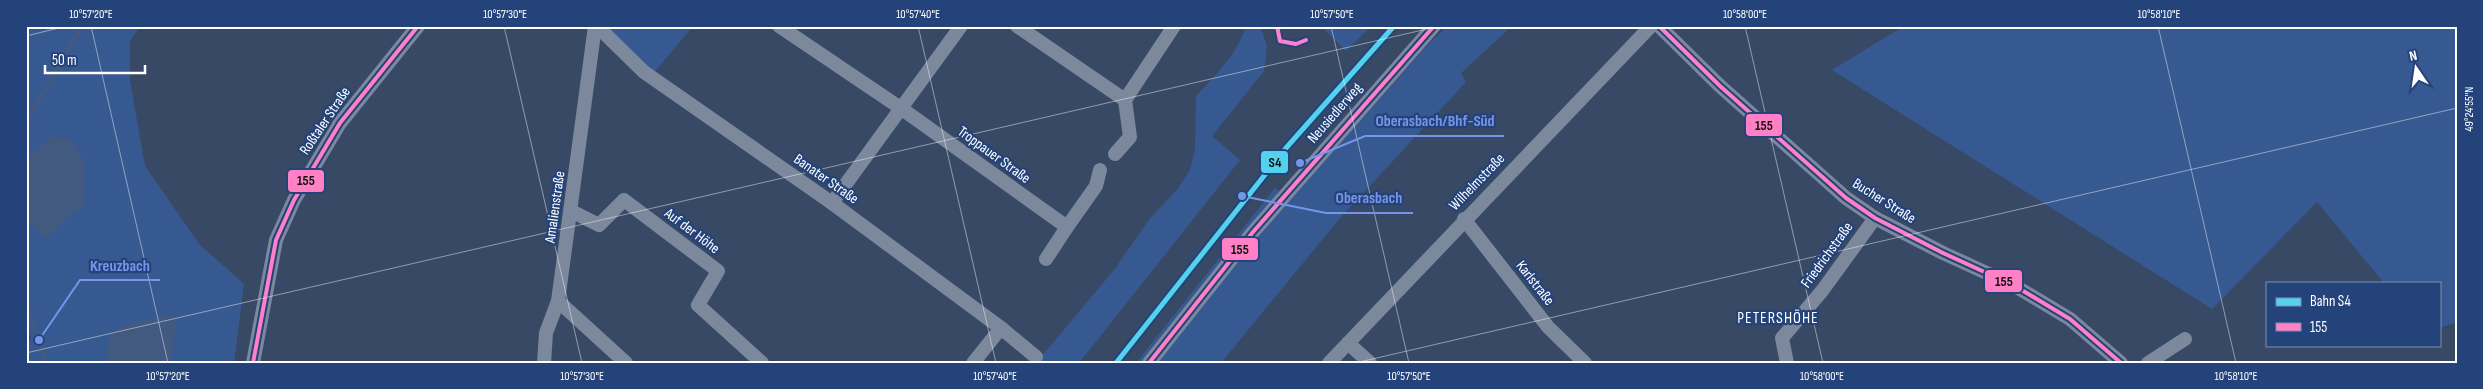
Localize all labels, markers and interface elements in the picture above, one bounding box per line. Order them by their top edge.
text: 10°57'20"E [69,7,113,22]
text: 10°57'30"E [483,7,527,22]
text: 10°57'40"E [896,7,940,22]
text: 10°57'50"E [1310,7,1354,22]
text: 10°58'00"E [1723,7,1767,22]
text: 10°58'10"E [2137,7,2181,22]
scale bar [45,42,145,74]
north arrow [2390,42,2440,92]
text: N [2408,47,2419,65]
text: 50 m [52,51,77,70]
street label: Neusiedlerweg [1304,79,1366,147]
street label: Roßtaler Straße [295,83,355,159]
text: 49°24'55"N [2462,87,2477,131]
callout: Oberasbach/Bhf-Süd [1365,105,1504,136]
text: Oberasbach/Bhf-Süd [1375,112,1495,131]
line badge: 155 [1745,113,1783,137]
text: 155 [1755,117,1773,134]
street label: Troppauer Straße [954,122,1034,188]
street label: Wilhelmstraße [1445,149,1509,215]
street label: Banater Straße [790,150,862,208]
line badge: S4 [1260,150,1289,174]
text: S4 [1268,154,1282,171]
line badge: 155 [287,169,325,193]
street label: Amalienstraße [540,170,569,245]
text: 155 [297,172,315,189]
street label: Bucher Straße [1849,174,1919,228]
callout: Oberasbach [1326,182,1413,213]
text: Oberasbach [1336,189,1402,208]
street label: Auf der Höhe [660,203,724,258]
street label: Friedrichstraße [1797,218,1857,292]
line badge: 155 [1221,237,1259,261]
text: 155 [1231,241,1249,258]
callout: Kreuzbach [80,249,160,280]
text: Kreuzbach [90,257,150,276]
street label: Karlstraße [1512,257,1558,309]
line badge: 155 [1984,269,2023,293]
text: 155 [1995,273,2013,290]
legend [2266,282,2440,346]
text: Bahn S4 [2310,292,2351,311]
district label: PETERSHÖHE [1737,309,1819,328]
text: 155 [2310,318,2327,337]
text: 10°57'20"E [146,369,190,384]
text: 10°57'30"E [560,369,604,384]
text: 10°57'40"E [973,369,1017,384]
text: 10°57'50"E [1387,369,1431,384]
text: 10°58'00"E [1800,369,1844,384]
text: 10°58'10"E [2214,369,2258,384]

